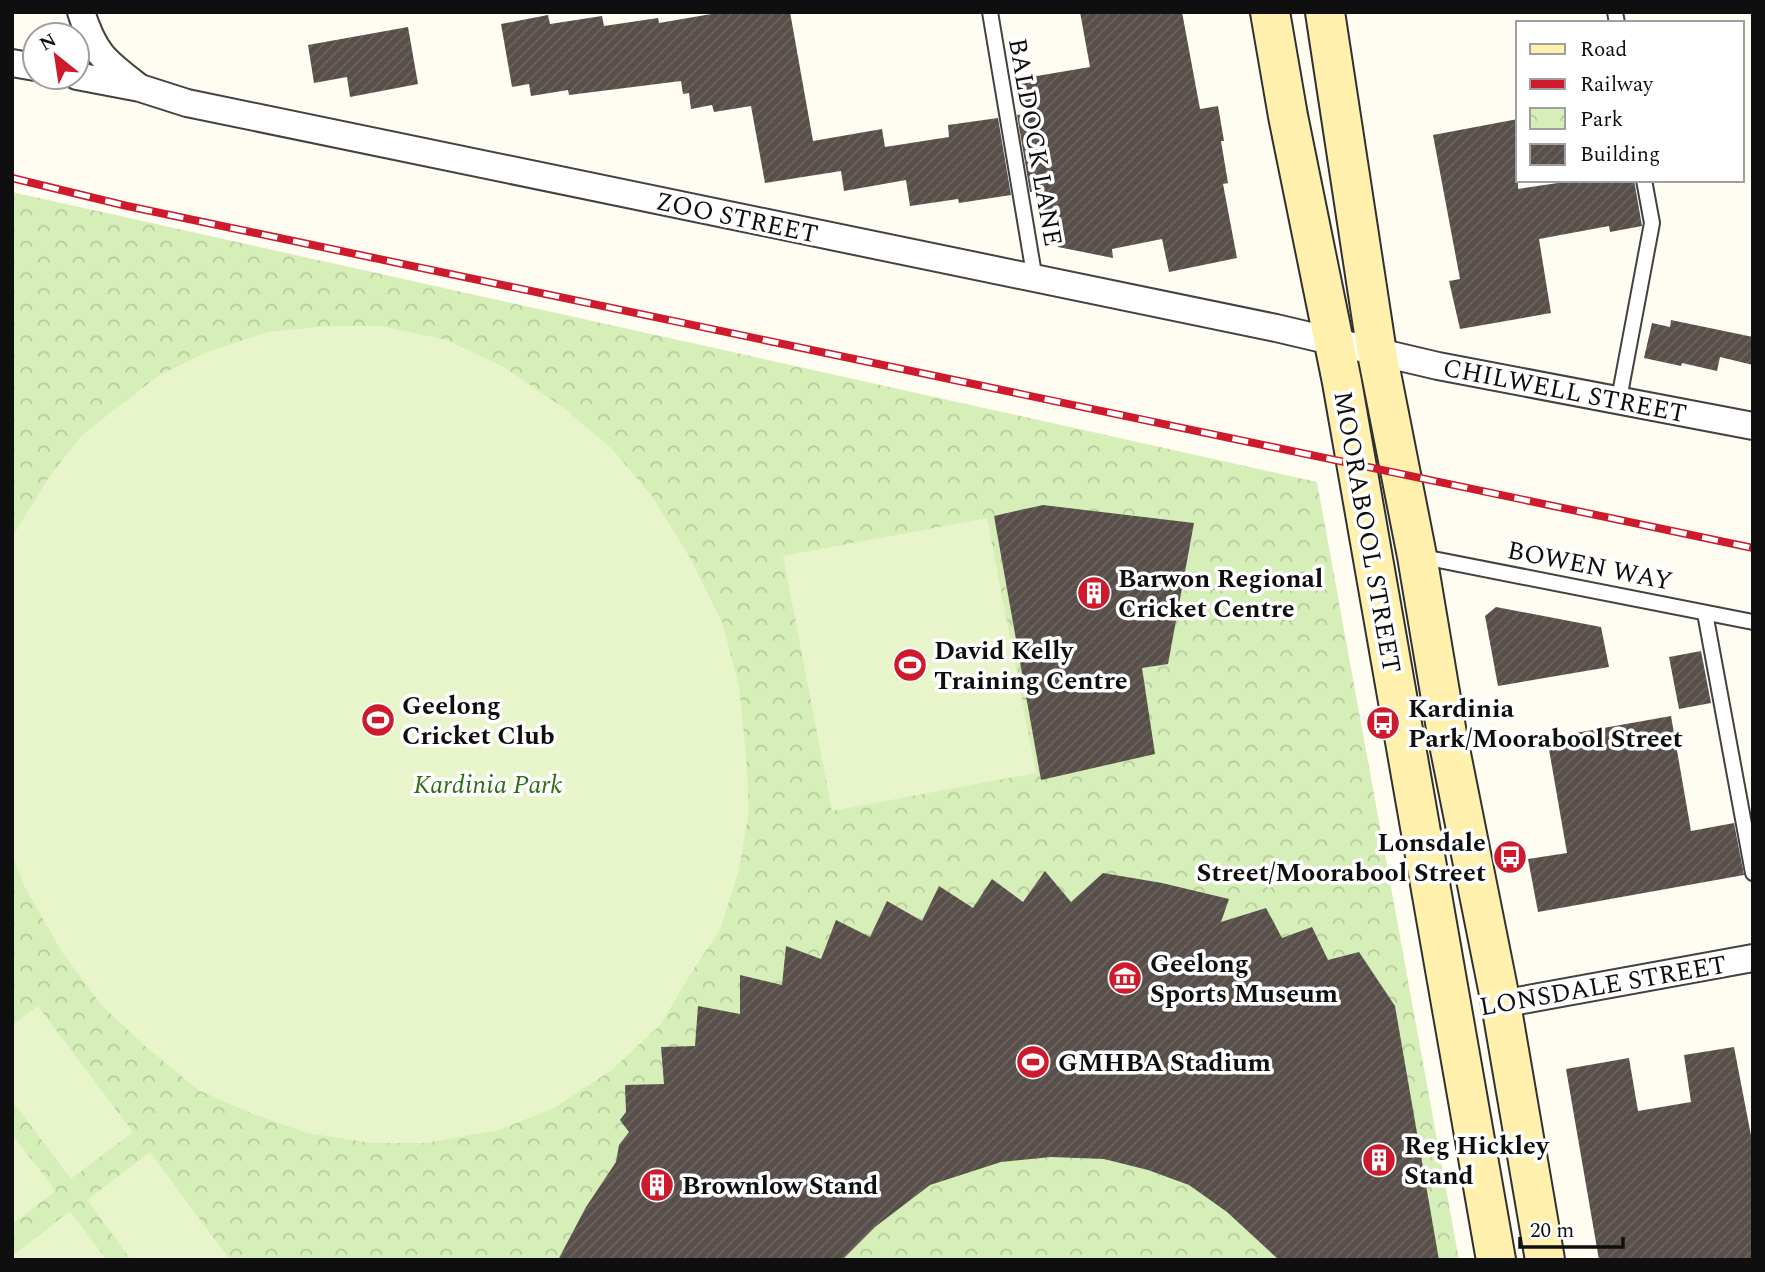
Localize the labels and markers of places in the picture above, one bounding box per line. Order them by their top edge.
place label: Barwon Regional Cricket Centre [1118,559,1323,629]
building icon: Barwon Regional Cricket Centre [1075,574,1113,612]
place label: David Kelly Training Centre [934,631,1128,701]
sports icon: David Kelly Training Centre [891,646,929,684]
place label: Geelong Cricket Club [402,686,555,756]
place label: Kardinia Park/Moorabool Street [1408,689,1683,759]
sports icon: Geelong Cricket Club [359,701,397,739]
bus stop icon: Kardinia Park/Moorabool Street [1364,704,1402,742]
place label: Lonsdale Street/Moorabool Street [1196,823,1486,893]
bus stop icon: Lonsdale Street/Moorabool Street [1491,838,1529,876]
place label: Geelong Sports Museum [1150,944,1338,1014]
museum icon: Geelong Sports Museum [1106,959,1144,997]
sports icon: GMHBA Stadium [1014,1043,1052,1081]
place label: GMHBA Stadium [1058,1043,1271,1083]
place label: Reg Hickley Stand [1404,1126,1550,1196]
building icon: Reg Hickley Stand [1360,1141,1398,1179]
building icon: Brownlow Stand [638,1166,676,1204]
place label: Brownlow Stand [682,1166,878,1206]

